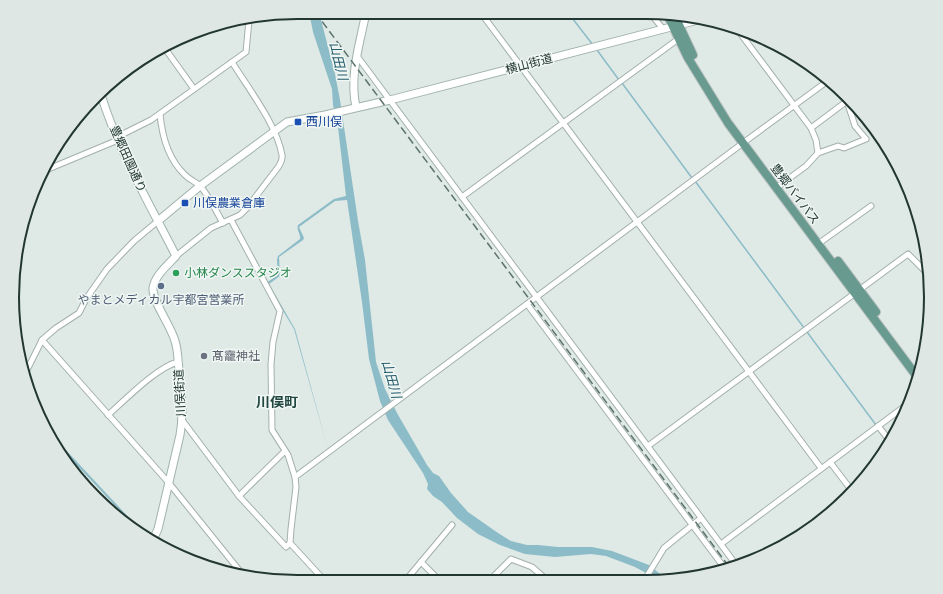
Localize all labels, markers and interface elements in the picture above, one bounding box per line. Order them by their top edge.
water label: 山田川 [325,41,350,84]
street label: 横山街道 [504,51,555,79]
place label: 西川俣 [306,115,342,131]
marker: 西川俣 [293,117,303,127]
street label: 豊郷田園通り [105,123,149,196]
street label: 豊郷バイパス [766,161,822,228]
place label: 川俣農業倉庫 [193,196,265,212]
marker: 川俣農業倉庫 [180,198,190,208]
place label: 小林ダンススタジオ [184,266,292,282]
marker: 小林ダンススタジオ [171,268,181,278]
marker: やまとメディカル宇都宮営業所 [156,281,166,291]
place label: やまとメディカル宇都宮営業所 [77,293,245,309]
place label: 髙靇神社 [212,349,260,365]
marker: 髙靇神社 [199,351,209,361]
water label: 山田川 [377,359,404,402]
street label: 川俣街道 [172,369,190,417]
district label: 川俣町 [256,395,298,412]

